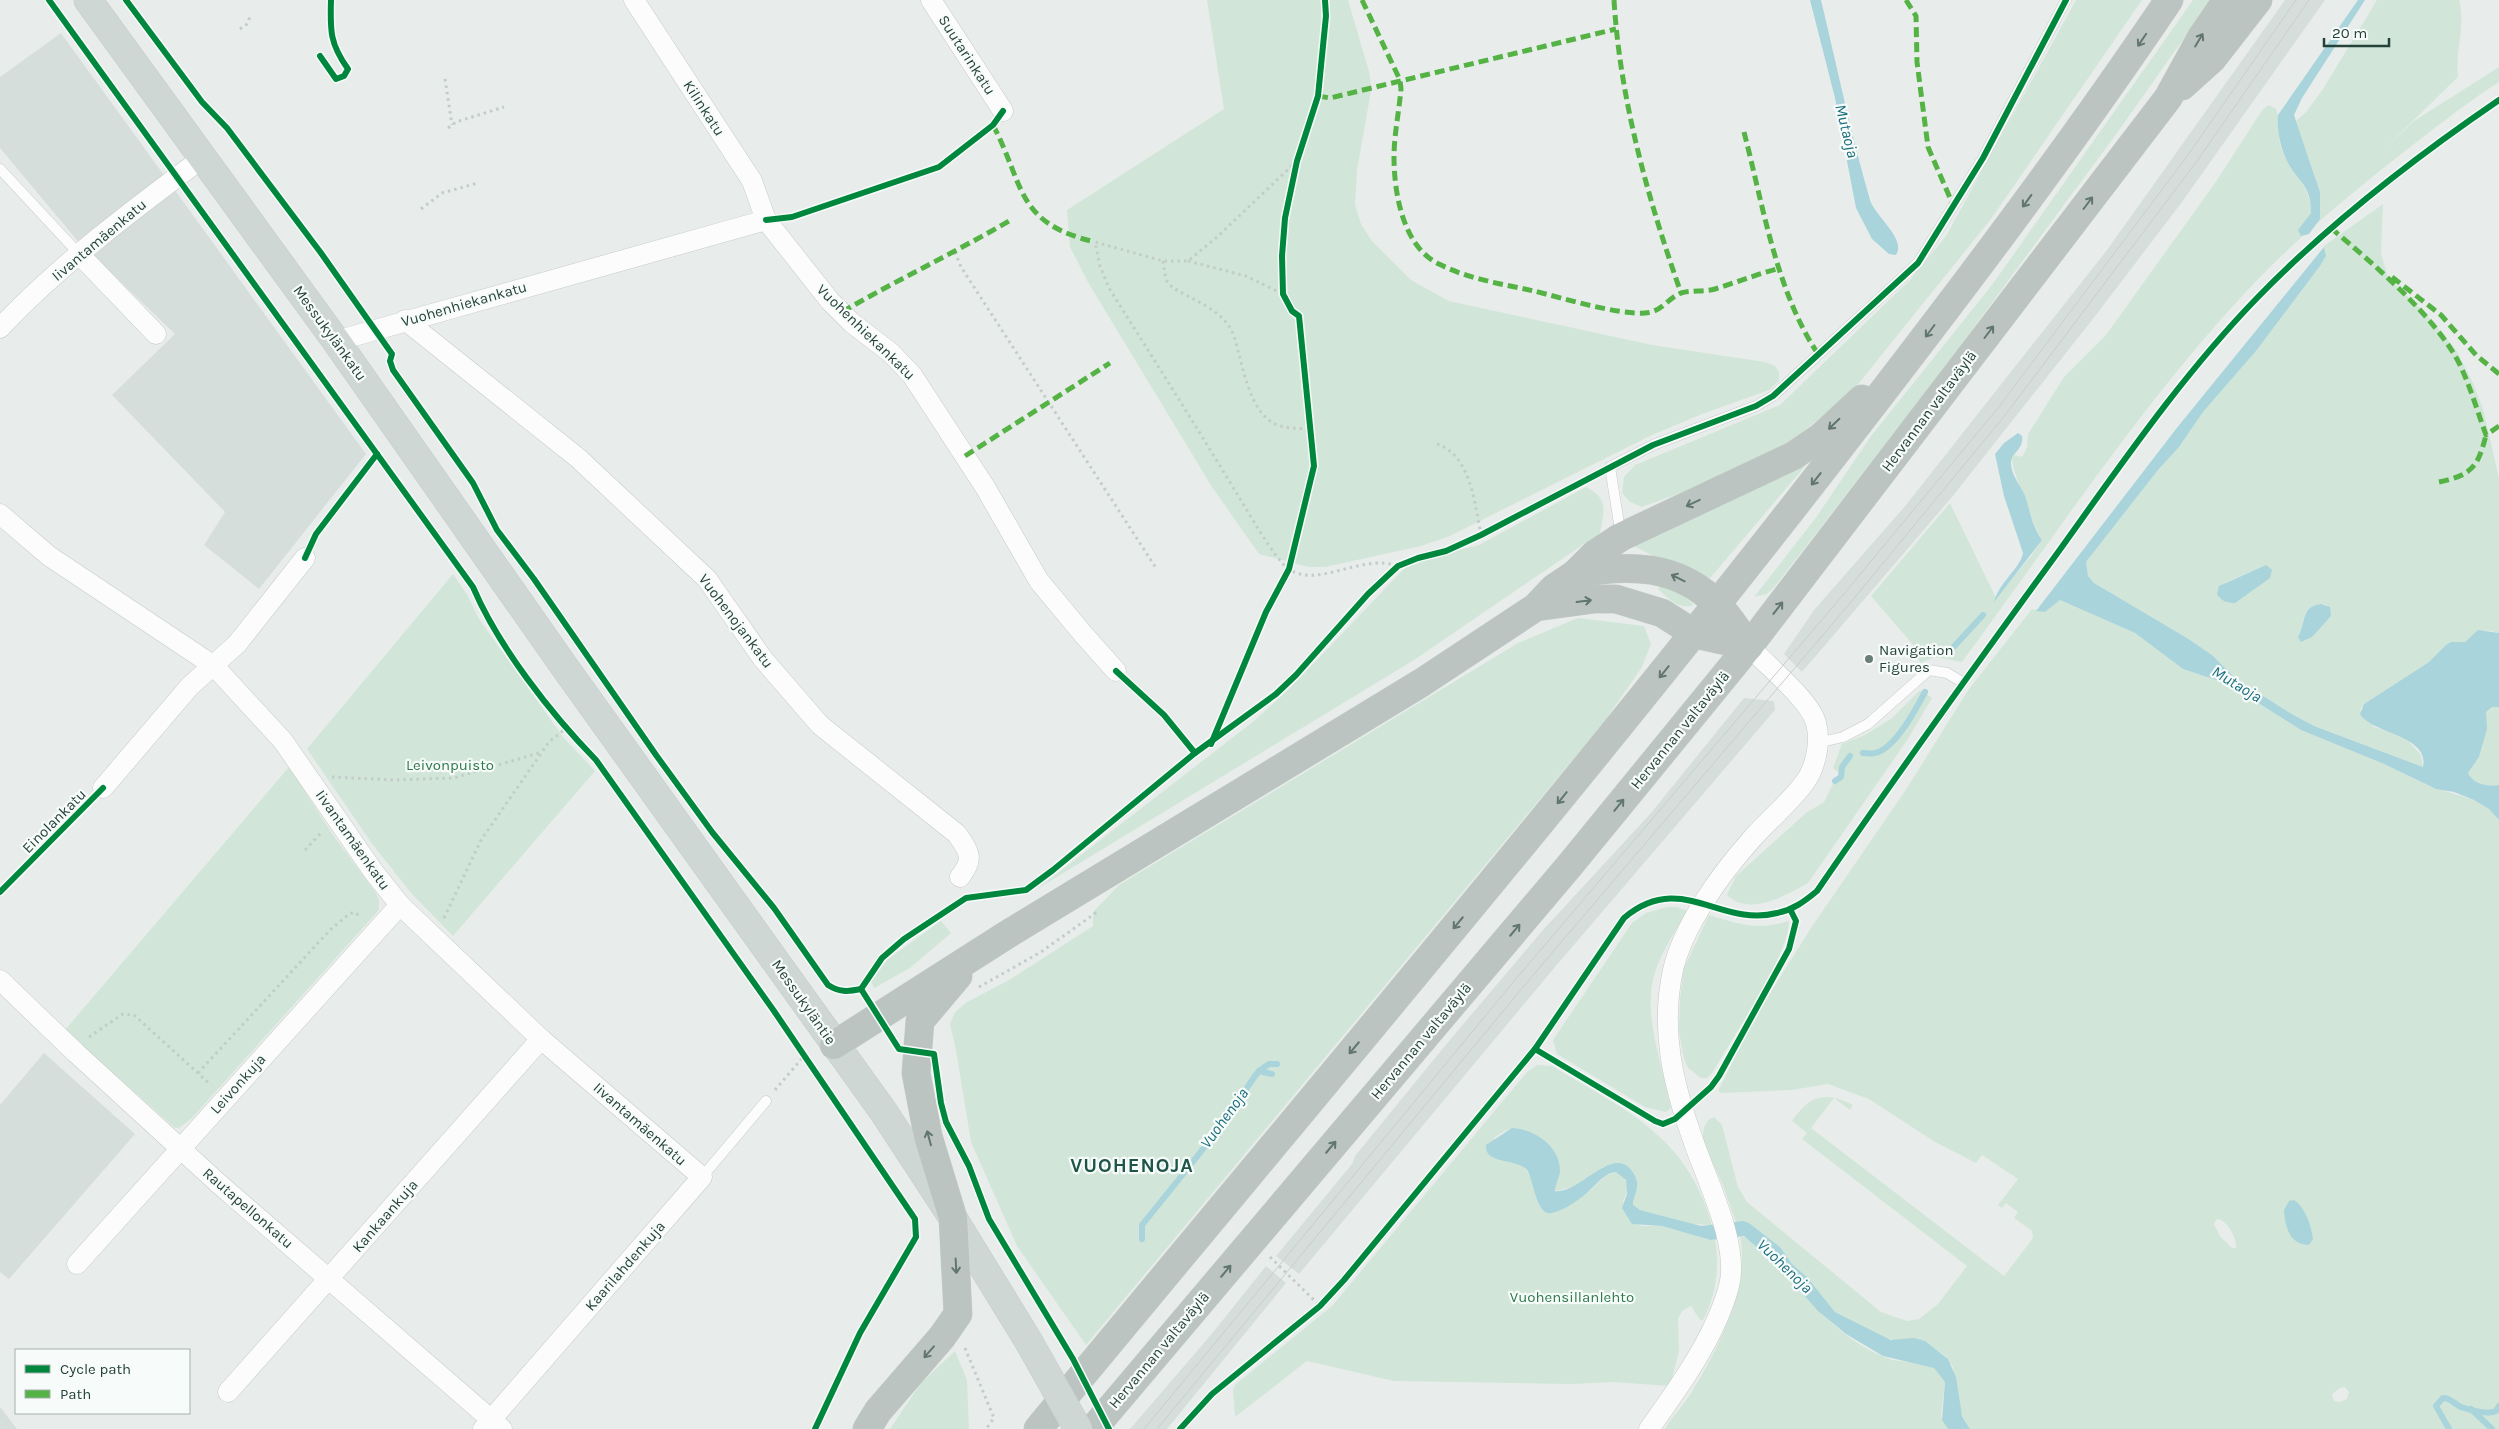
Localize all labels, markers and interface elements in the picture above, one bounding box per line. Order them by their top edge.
street label: Suutarinkatu [935,12,999,98]
scale bar [2324,15,2389,47]
text: 20 m [2332,24,2367,42]
one-way arrow [2137,33,2147,47]
one-way arrow [2195,34,2205,48]
street label: Kilinkatu [679,77,729,139]
water label: Mutaoja [1831,102,1863,160]
one-way arrow [2022,194,2032,208]
street label: Iivantamäenkatu [48,195,150,285]
one-way arrow [2083,196,2093,210]
street label: Vuohenhiekankatu [399,277,529,331]
street label: Vuohenhiekankatu [813,280,919,384]
street label: Messukylänkatu [289,282,371,384]
one-way arrow [1925,324,1935,338]
one-way arrow [1984,326,1995,339]
street label: Hervannan valtaväylä [1878,347,1980,475]
one-way arrow [1828,418,1840,430]
one-way arrow [1811,472,1821,486]
one-way arrow [1686,498,1701,508]
street label: Vuohenojankatu [695,570,777,672]
one-way arrow [1671,573,1686,582]
one-way arrow [1576,596,1592,606]
one-way arrow [1773,602,1784,615]
place label: Navigation Figures [1879,641,1954,676]
marker: Navigation Figures [1863,653,1875,665]
water label: Mutaoja [2209,662,2265,706]
one-way arrow [1659,665,1670,678]
street label: Hervannan valtaväylä [1627,667,1733,793]
park label: Leivonpuisto [406,756,494,774]
street label: Einolankatu [18,785,90,857]
street label: Iivantamäenkatu [312,787,394,893]
one-way arrow [1556,791,1567,804]
one-way arrow [1613,799,1624,812]
one-way arrow [1453,916,1464,929]
one-way arrow [1509,924,1520,937]
street label: Messukyläntie [768,956,840,1048]
street label: Hervannan valtaväylä [1367,979,1475,1103]
one-way arrow [1349,1041,1360,1054]
street label: Leivonkuja [206,1050,270,1118]
street label: Iivantamäenkatu [590,1079,690,1169]
water label: Vuohenoja [1196,1084,1252,1152]
one-way arrow [924,1131,933,1147]
one-way arrow [1325,1141,1336,1154]
district label: VUOHENOJA [1070,1154,1194,1177]
street label: Rautapellonkatu [199,1164,297,1252]
street label: Kankaankuja [348,1176,422,1256]
street label: Kaarilahdenkuja [581,1217,669,1315]
water label: Vuohenoja [1753,1235,1817,1297]
one-way arrow [951,1258,960,1274]
one-way arrow [1220,1265,1231,1278]
street label: Hervannan valtaväylä [1105,1288,1213,1412]
park label: Vuohensillanlehto [1510,1288,1634,1306]
one-way arrow [923,1346,934,1359]
legend [15,1349,190,1414]
text: Cycle path [60,1360,131,1378]
text: Path [60,1385,91,1403]

